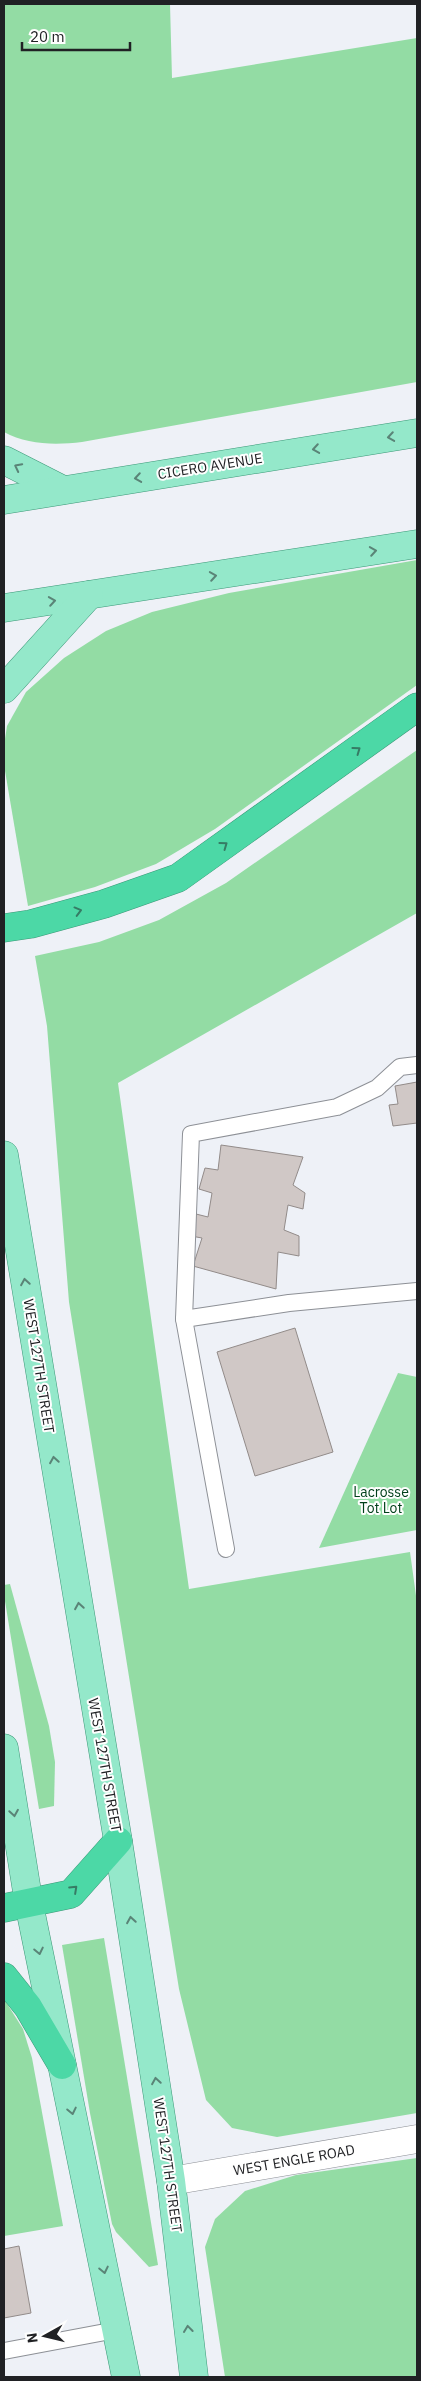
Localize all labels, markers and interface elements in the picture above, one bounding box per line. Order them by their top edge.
scale bar [22,20,130,52]
text: 20 m [30,27,65,46]
one-way arrow [386,432,395,442]
one-way arrow [312,444,321,454]
street label: CICERO AVENUE [156,449,264,483]
one-way arrow [14,463,23,473]
one-way arrow [134,472,142,483]
one-way arrow [369,547,377,557]
one-way arrow [209,571,217,582]
one-way arrow [48,596,56,607]
one-way arrow [351,747,360,756]
one-way arrow [218,842,228,851]
one-way arrow [73,907,82,917]
one-way arrow [20,1278,30,1286]
street label: WEST 127TH STREET [20,1298,58,1434]
one-way arrow [50,1455,60,1464]
park label: Lacrosse Tot Lot [353,1483,409,1517]
one-way arrow [74,1602,84,1610]
street label: WEST 127TH STREET [84,1697,126,1833]
one-way arrow [9,1809,19,1818]
one-way arrow [69,1885,78,1894]
one-way arrow [126,1916,136,1925]
one-way arrow [33,1947,44,1956]
one-way arrow [151,2077,161,2085]
street label: WEST 127TH STREET [150,2097,186,2233]
one-way arrow [66,2106,76,2115]
street label: WEST ENGLE ROAD [232,2140,356,2180]
one-way arrow [98,2265,109,2274]
north arrow [20,2311,70,2361]
one-way arrow [183,2325,194,2333]
text: N [23,2332,42,2344]

